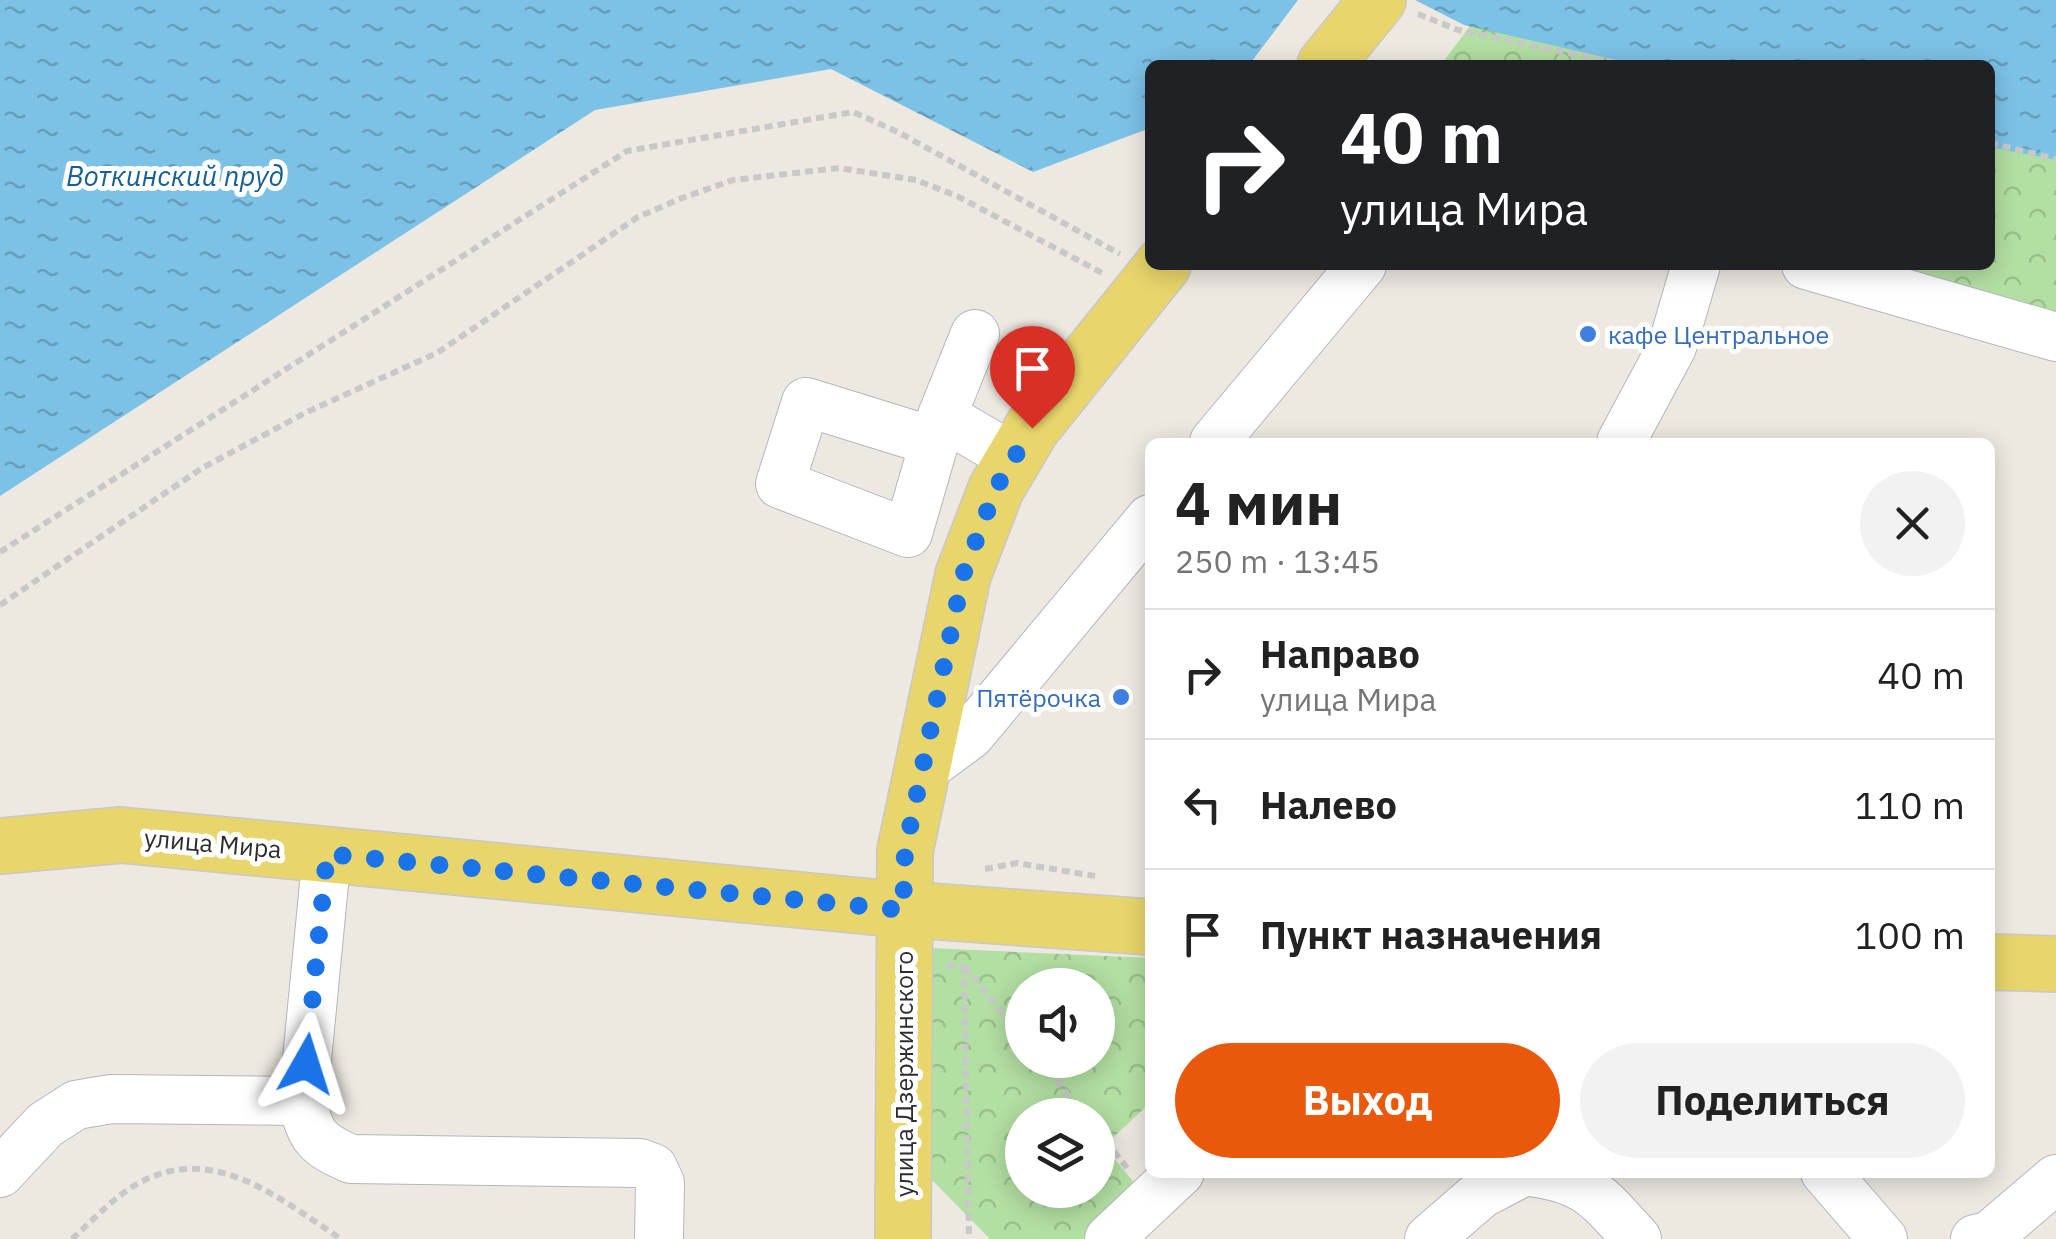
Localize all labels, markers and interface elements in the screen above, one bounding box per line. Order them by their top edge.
text: 40 m [1340,91,1503,182]
icon: right [1175,100,1305,230]
water label: Воткинский пруд [66,157,284,194]
text: улица Мира [1340,179,1588,237]
place label: кафе Центральное [1608,318,1829,351]
marker: кафе Центральное [1577,323,1599,345]
pin [990,326,1075,429]
icon: arrive [1005,341,1060,396]
text: 4 мин [1175,463,1342,542]
button: close [1860,471,1965,576]
text: 250 m · 13:45 [1175,540,1380,582]
text: Направо [1260,629,1420,678]
icon: right [1175,647,1230,702]
text: 40 m [1877,650,1965,699]
text: улица Мира [1260,678,1437,720]
place label: Пятёрочка [976,681,1101,714]
marker: Пятёрочка [1110,686,1132,708]
icon: left [1175,777,1230,832]
text: Налево [1260,780,1397,829]
text: 110 m [1854,780,1965,829]
street label: улица Мира [143,821,283,865]
icon: arrive [1175,907,1230,962]
text: Пункт назначения [1260,910,1602,959]
text: 100 m [1854,910,1965,959]
street label: улица Дзержинского [887,951,920,1197]
map controls [1005,968,1115,1208]
button: sound [1005,968,1115,1078]
position arrow [254,1012,358,1116]
button: Выход [1175,1043,1560,1158]
button: Поделиться [1580,1043,1965,1158]
button: layers [1005,1098,1115,1208]

